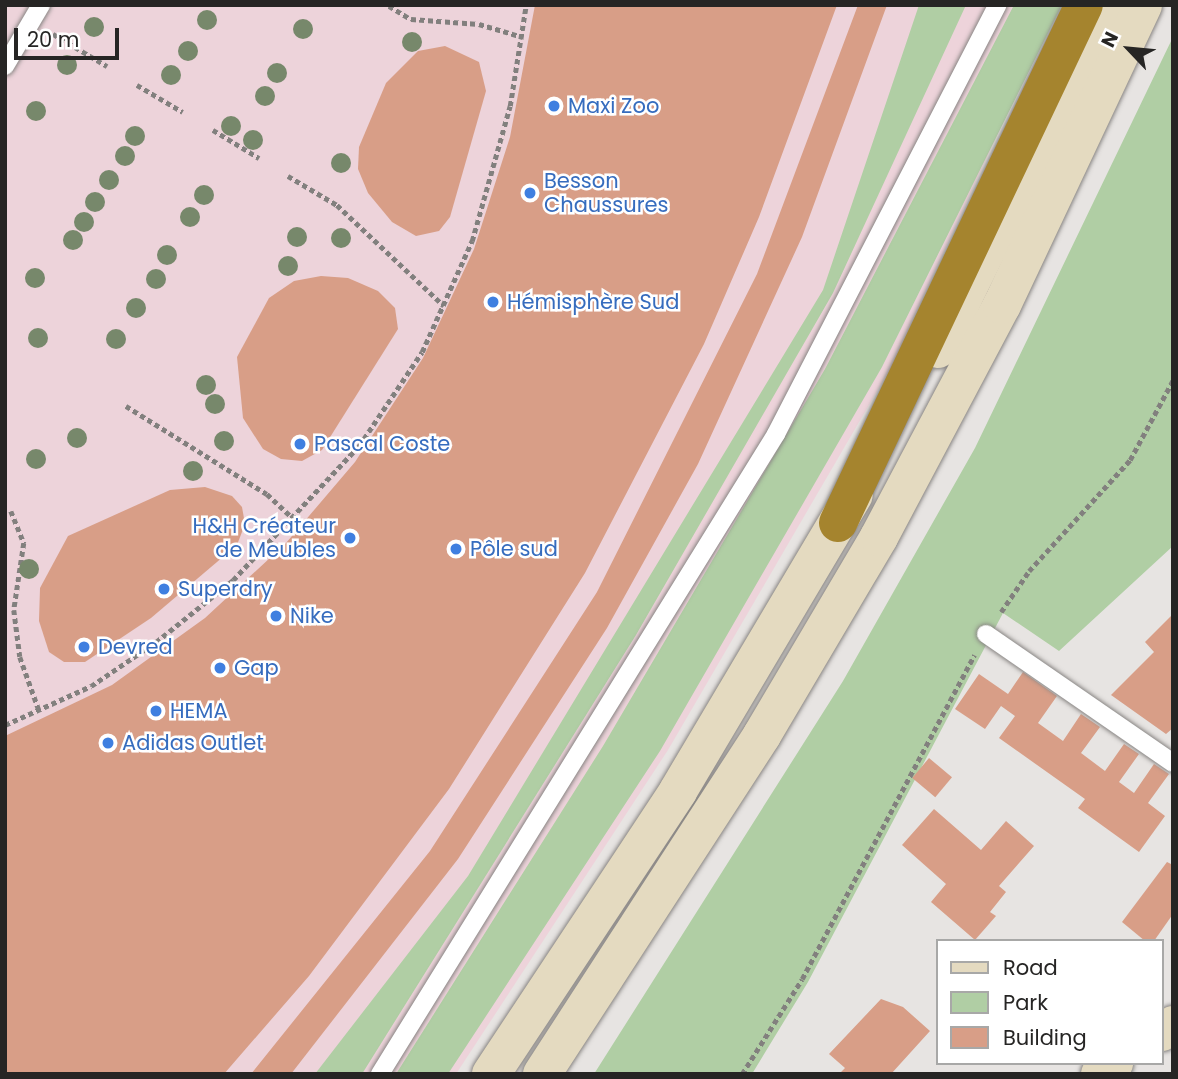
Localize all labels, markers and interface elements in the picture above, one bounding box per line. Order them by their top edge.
scale bar [18,14,122,58]
north arrow [1094,14,1164,84]
text: 20 m [27,25,80,54]
text: N [1094,27,1125,52]
place label: Maxi Zoo [568,93,659,119]
marker: Maxi Zoo [546,98,562,114]
place label: Besson Chaussures [544,168,668,218]
marker: Besson Chaussures [522,185,538,201]
place label: Hémisphère Sud [507,289,679,315]
marker: Hémisphère Sud [485,294,501,310]
place label: Pascal Coste [314,431,450,457]
marker: Pascal Coste [292,436,308,452]
place label: H&H Créateur de Meubles [193,513,336,563]
marker: H&H Créateur de Meubles [342,530,358,546]
place label: Pôle sud [470,536,558,562]
marker: Pôle sud [448,541,464,557]
place label: Superdry [178,576,273,602]
marker: Superdry [156,581,172,597]
place label: Nike [290,603,334,629]
marker: Nike [268,608,284,624]
place label: Devred [98,634,173,660]
marker: Devred [76,639,92,655]
place label: Gap [234,655,279,681]
marker: Gap [212,660,228,676]
place label: HEMA [170,698,228,724]
marker: HEMA [148,703,164,719]
place label: Adidas Outlet [122,730,264,756]
marker: Adidas Outlet [100,735,116,751]
legend [936,939,1164,1065]
text: Road [1003,953,1058,982]
text: Park [1003,988,1048,1017]
text: Building [1003,1023,1087,1052]

